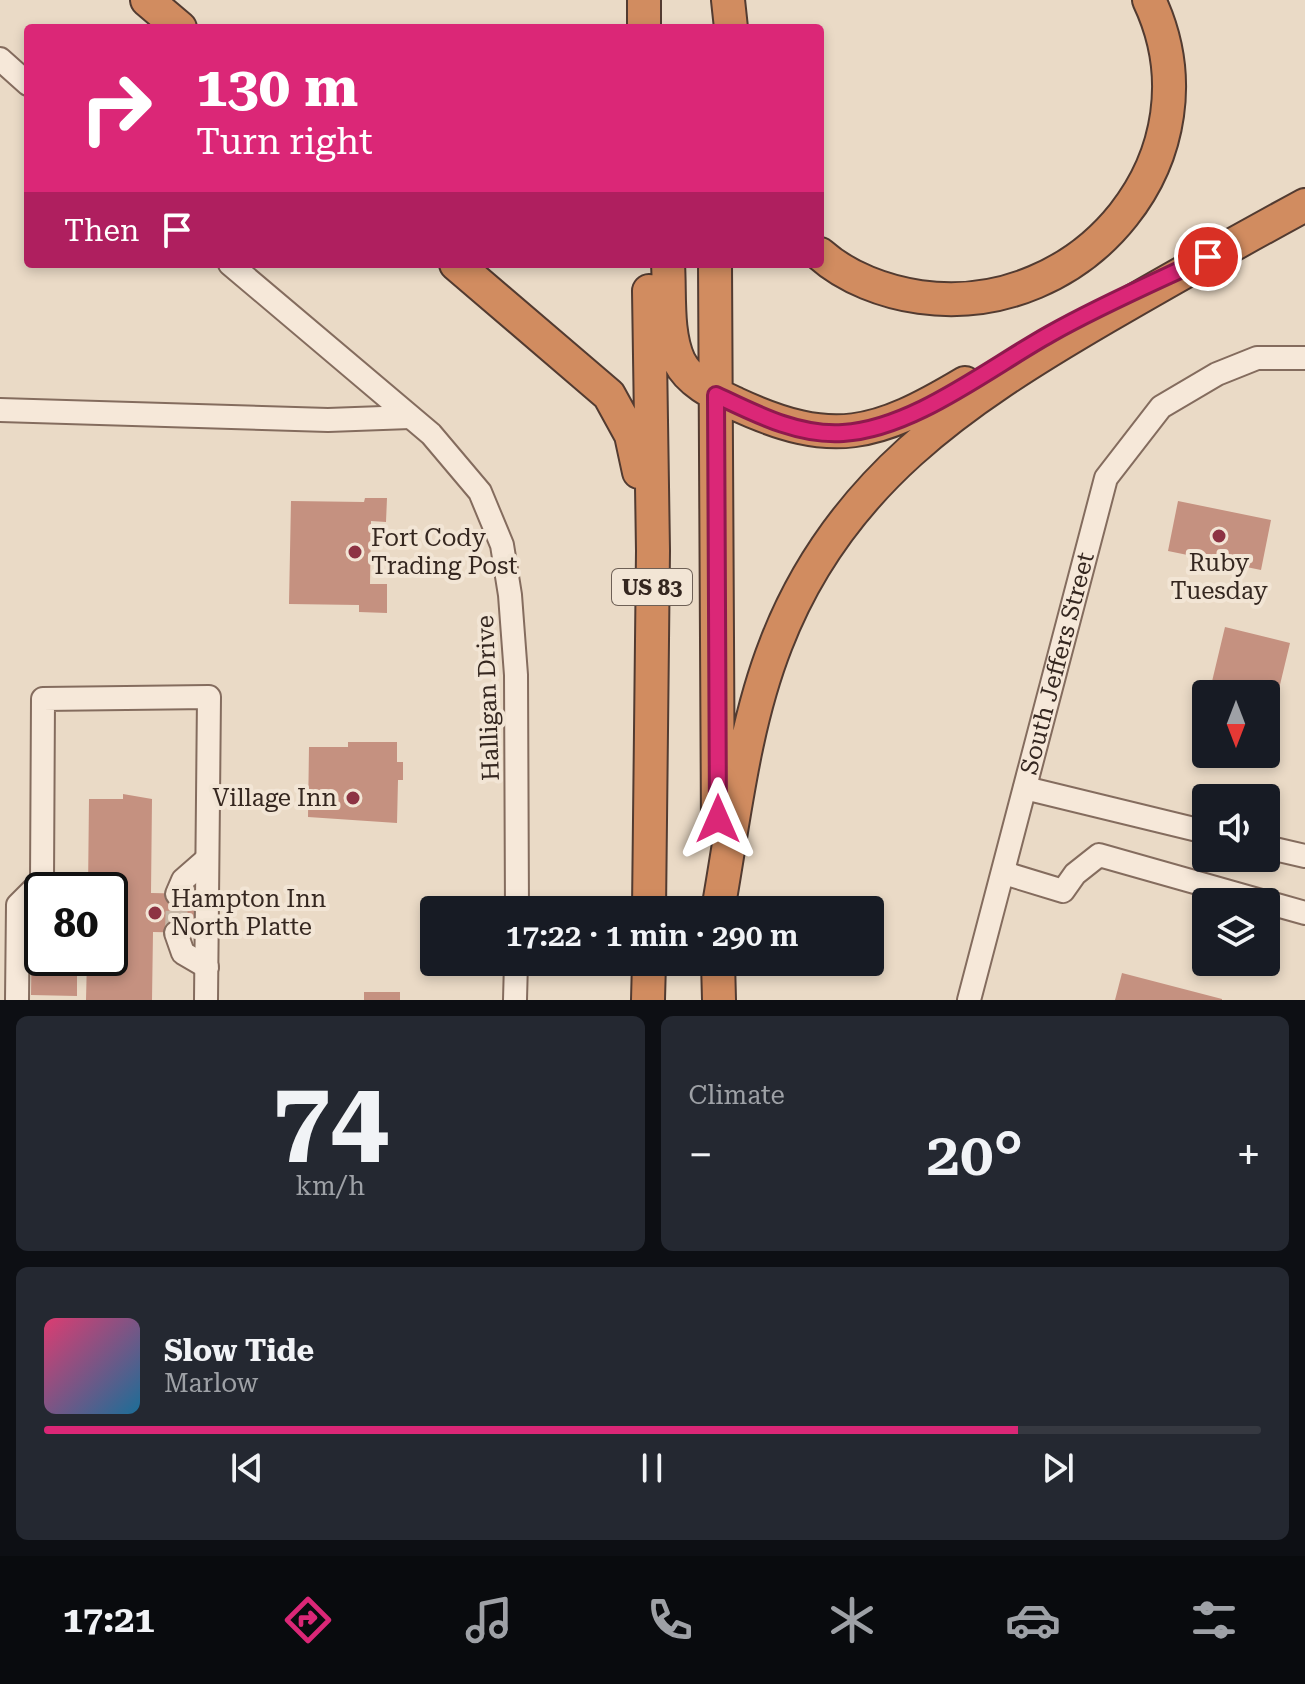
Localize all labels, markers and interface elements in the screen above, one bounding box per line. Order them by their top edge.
text: 130 m [196,54,358,120]
icon: right [64,56,168,160]
text: Turn right [196,121,373,163]
icon: arrive [155,208,199,252]
text: Then [64,213,139,248]
pin [1174,223,1242,291]
icon: arrive [1186,235,1230,279]
place label: Fort Cody Trading Post [371,524,517,580]
marker: Ruby Tuesday [1210,527,1228,545]
marker: Fort Cody Trading Post [346,543,364,561]
street label: South Jeffers Street [1015,549,1100,778]
place label: Ruby Tuesday [1170,549,1268,605]
road number: US 83 [612,569,692,605]
street label: Halligan Drive [471,615,505,781]
north arrow [1192,680,1280,768]
map controls [1192,680,1280,976]
position arrow [676,777,760,861]
place label: Village Inn [212,784,337,812]
button: sound [1192,784,1280,872]
marker: Village Inn [344,789,362,807]
speed limit sign: 80 [24,872,128,976]
place label: Hampton Inn North Platte [171,885,326,941]
button: layers [1192,888,1280,976]
marker: Hampton Inn North Platte [146,904,164,922]
text: 17:22 · 1 min · 290 m [506,918,798,953]
text: 74 [272,1058,388,1179]
text: Climate [689,1080,785,1110]
text: 20° [926,1119,1023,1190]
text: − [689,1129,713,1181]
text: + [1236,1129,1261,1181]
text: km/h [295,1171,365,1201]
text: Slow Tide [164,1333,314,1368]
text: Marlow [164,1368,258,1398]
icon: previous [225,1446,269,1490]
icon: pause [630,1446,674,1490]
icon: next [1036,1446,1080,1490]
icon: directions [280,1592,336,1648]
icon: music [461,1592,517,1648]
icon: phone [642,1592,698,1648]
icon: climate [824,1592,880,1648]
icon: car [1005,1592,1061,1648]
icon: filters [1186,1592,1242,1648]
text: 17:21 [63,1599,155,1641]

